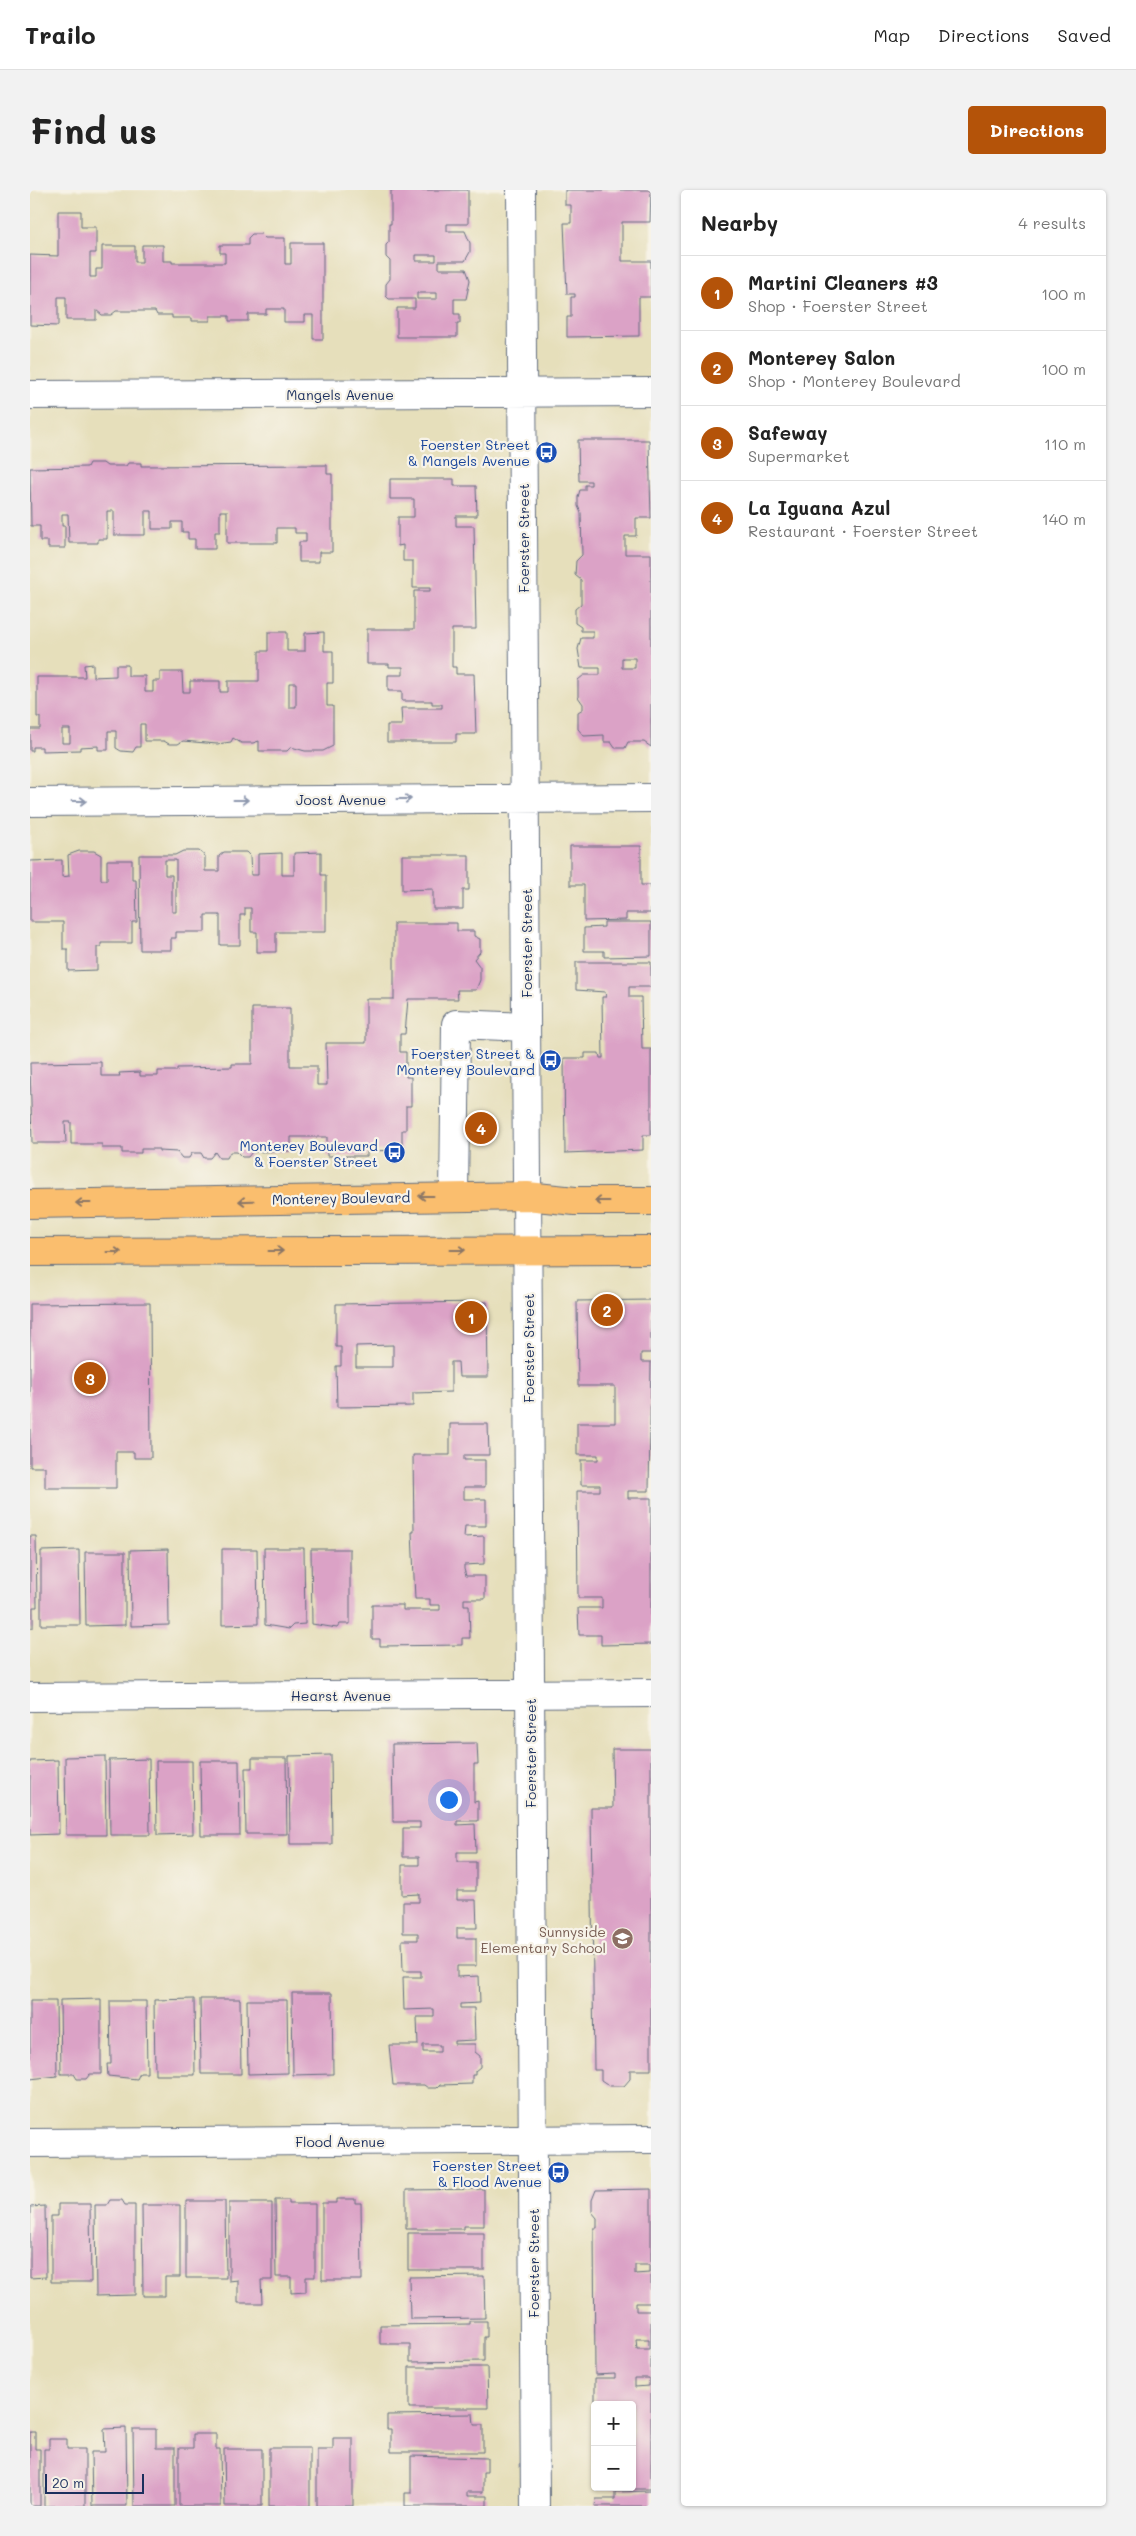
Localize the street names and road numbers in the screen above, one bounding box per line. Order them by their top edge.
street label: Mangels Avenue [286,385,394,404]
street label: Foerster Street [514,483,533,593]
street label: Joost Avenue [296,790,386,809]
street label: Foerster Street [517,888,536,998]
street label: Monterey Boulevard [272,1187,410,1209]
street label: Foerster Street [519,1293,538,1403]
street label: Hearst Avenue [291,1686,391,1705]
street label: Foerster Street [521,1698,540,1808]
street label: Flood Avenue [295,2132,385,2151]
street label: Foerster Street [524,2208,543,2318]

